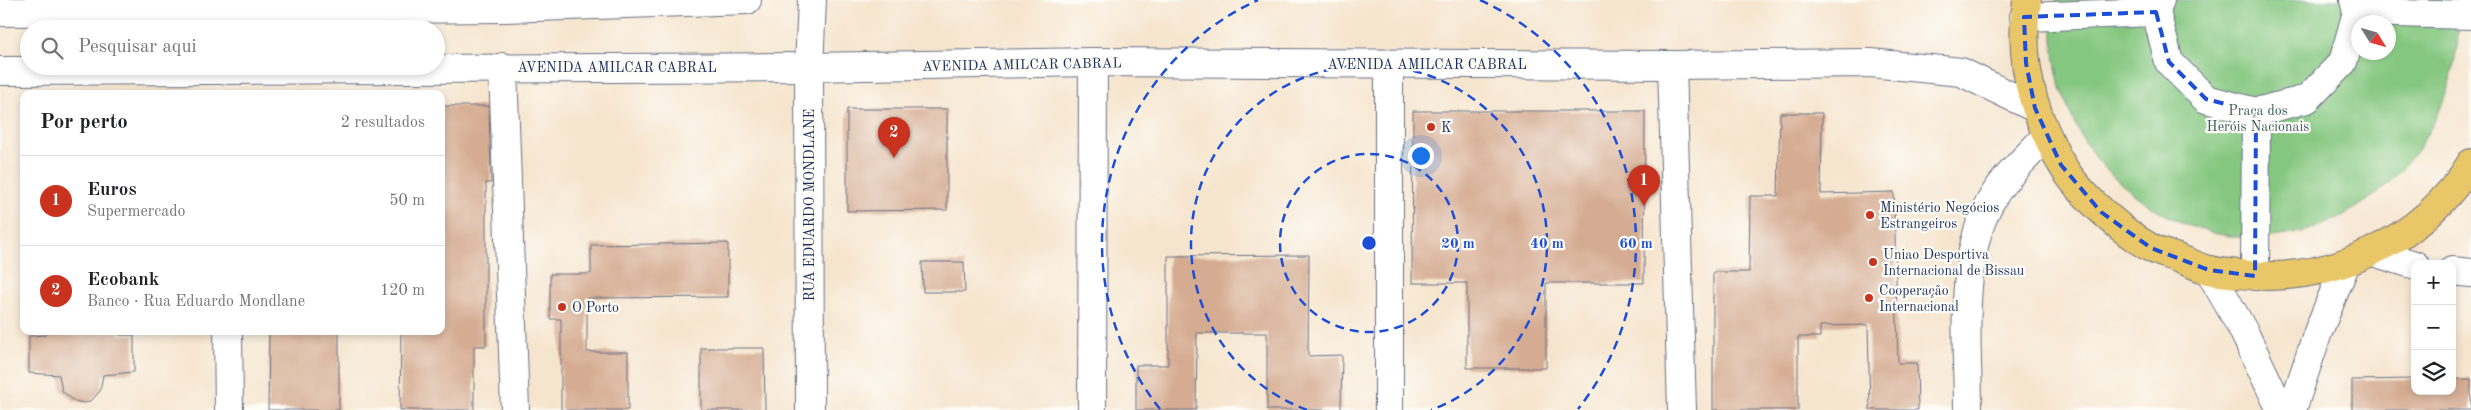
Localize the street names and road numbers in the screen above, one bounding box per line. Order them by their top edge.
street label: AVENIDA AMILCAR CABRAL [922,56,1122,74]
street label: AVENIDA AMILCAR CABRAL [1327,58,1527,72]
street label: AVENIDA AMILCAR CABRAL [517,61,717,75]
street label: RUA EDUARDO MONDLANE [803,109,817,301]

